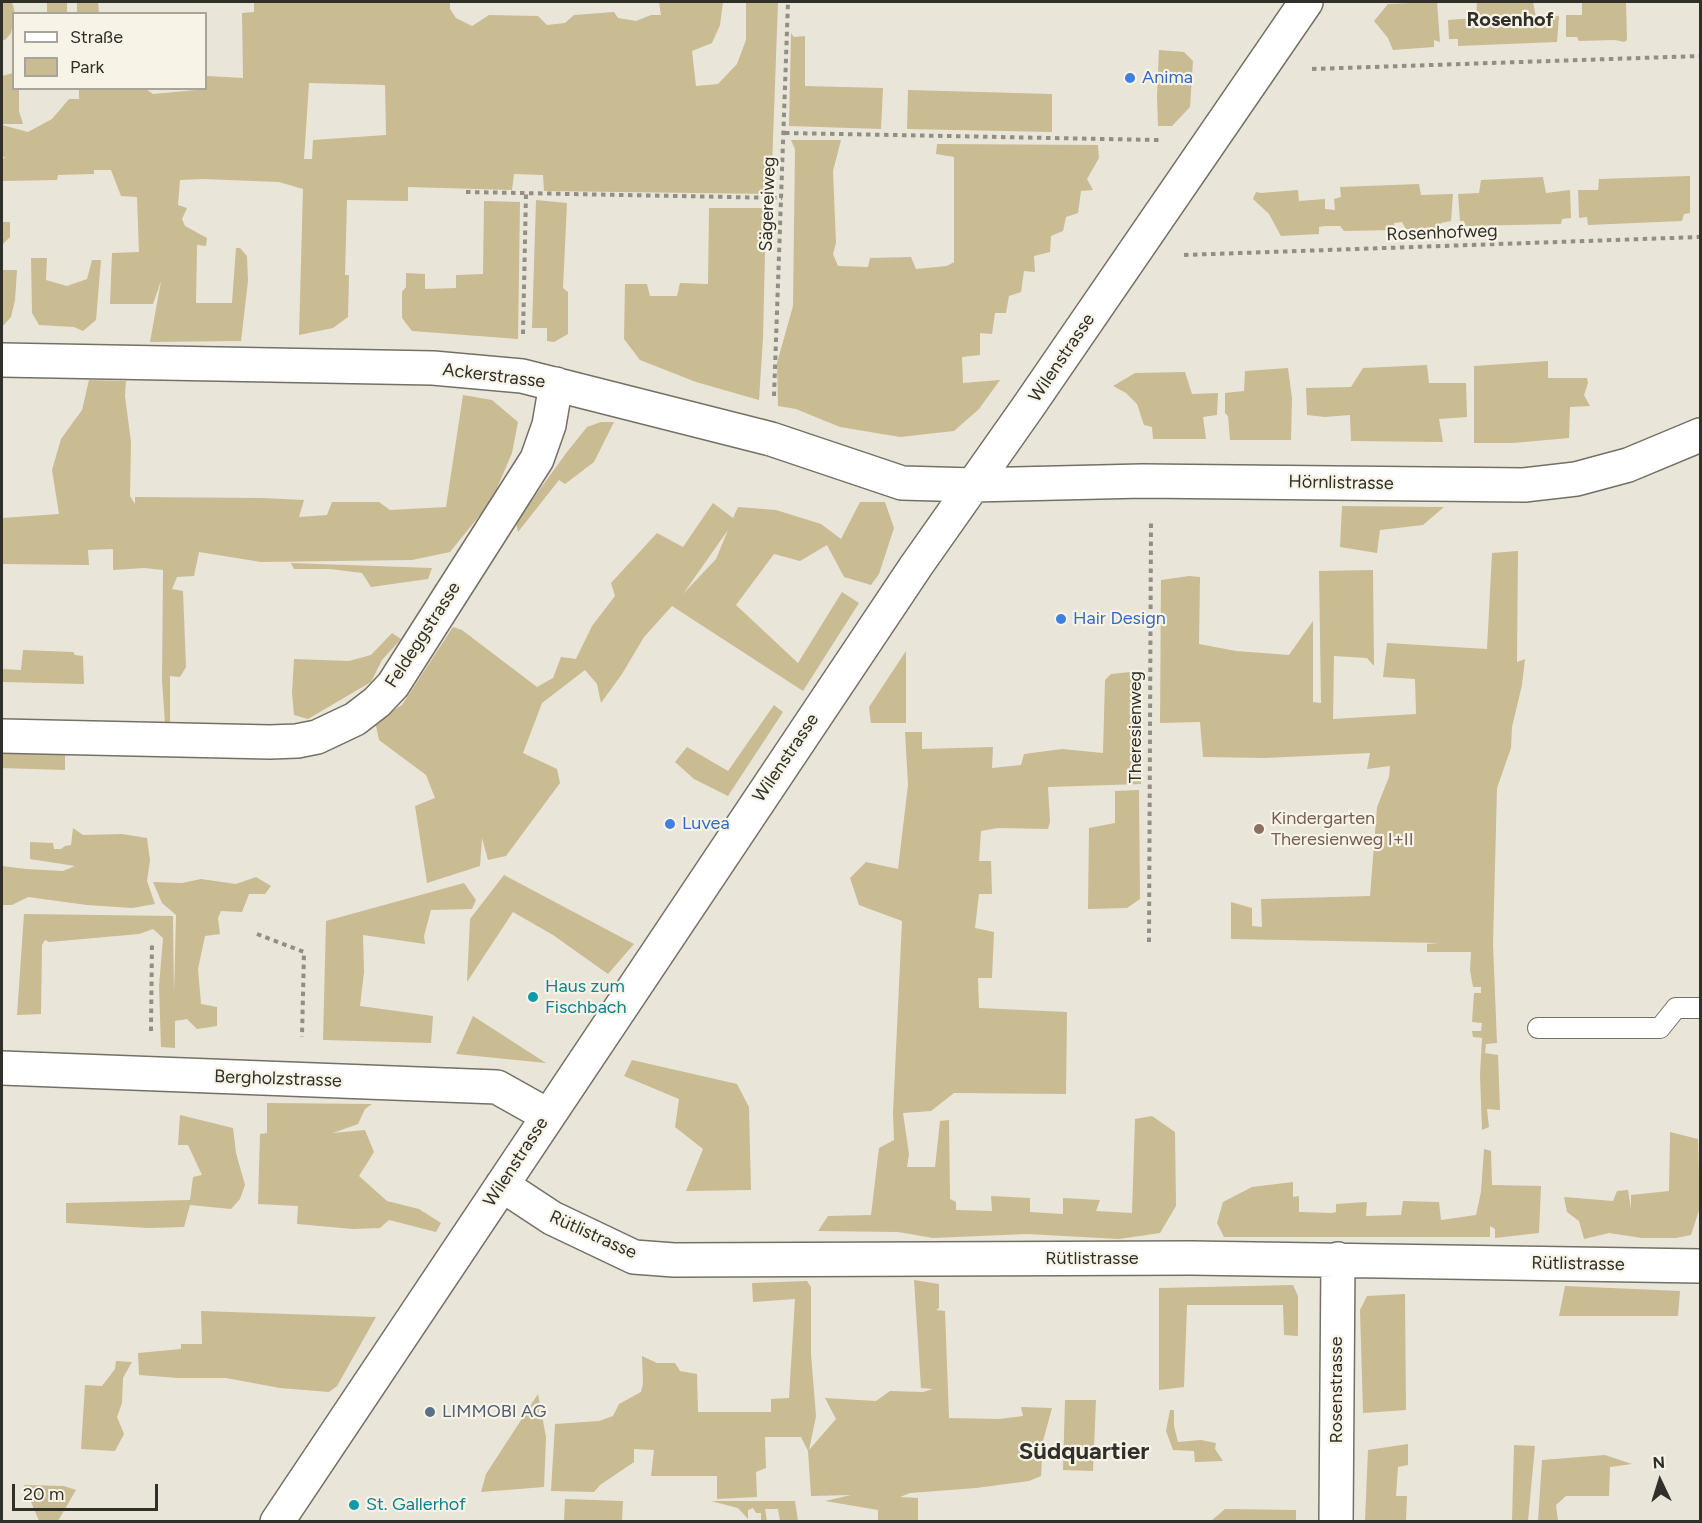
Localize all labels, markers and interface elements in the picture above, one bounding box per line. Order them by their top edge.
district label: Rosenhof [1466,8,1554,32]
legend [12,12,207,90]
text: Straße [70,26,123,48]
text: Park [70,56,104,78]
place label: Anima [1142,67,1193,89]
marker: Anima [1123,71,1137,85]
street label: Sägereiweg [756,156,780,252]
street label: Rosenhofweg [1386,220,1498,246]
street label: Wilenstrasse [1024,310,1100,406]
street label: Ackerstrasse [441,359,547,393]
street label: Hörnlistrasse [1288,471,1394,495]
street label: Feldeggstrasse [381,578,465,692]
place label: Hair Design [1073,608,1166,630]
marker: Hair Design [1054,612,1068,626]
street label: Theresienweg [1125,671,1147,783]
street label: Wilenstrasse [748,710,824,806]
place label: Kindergarten Theresienweg I+II [1271,808,1414,850]
place label: Luvea [682,813,730,835]
marker: Luvea [663,817,677,831]
marker: Kindergarten Theresienweg I+II [1252,822,1266,836]
place label: Haus zum Fischbach [545,976,627,1018]
marker: Haus zum Fischbach [526,990,540,1004]
street label: Bergholzstrasse [214,1066,342,1092]
street label: Wilenstrasse [479,1113,553,1211]
street label: Rütlistrasse [546,1206,640,1264]
street label: Rütlistrasse [1045,1248,1139,1270]
street label: Rütlistrasse [1531,1252,1625,1276]
street label: Rosenstrasse [1326,1336,1348,1444]
place label: LIMMOBI AG [442,1401,546,1423]
marker: LIMMOBI AG [423,1405,437,1419]
district label: Südquartier [1019,1438,1149,1466]
north arrow [1630,1451,1690,1511]
text: N [1652,1453,1666,1472]
scale bar [15,1472,160,1510]
text: 20 m [23,1483,64,1505]
place label: St. Gallerhof [366,1494,466,1516]
marker: St. Gallerhof [347,1498,361,1512]

